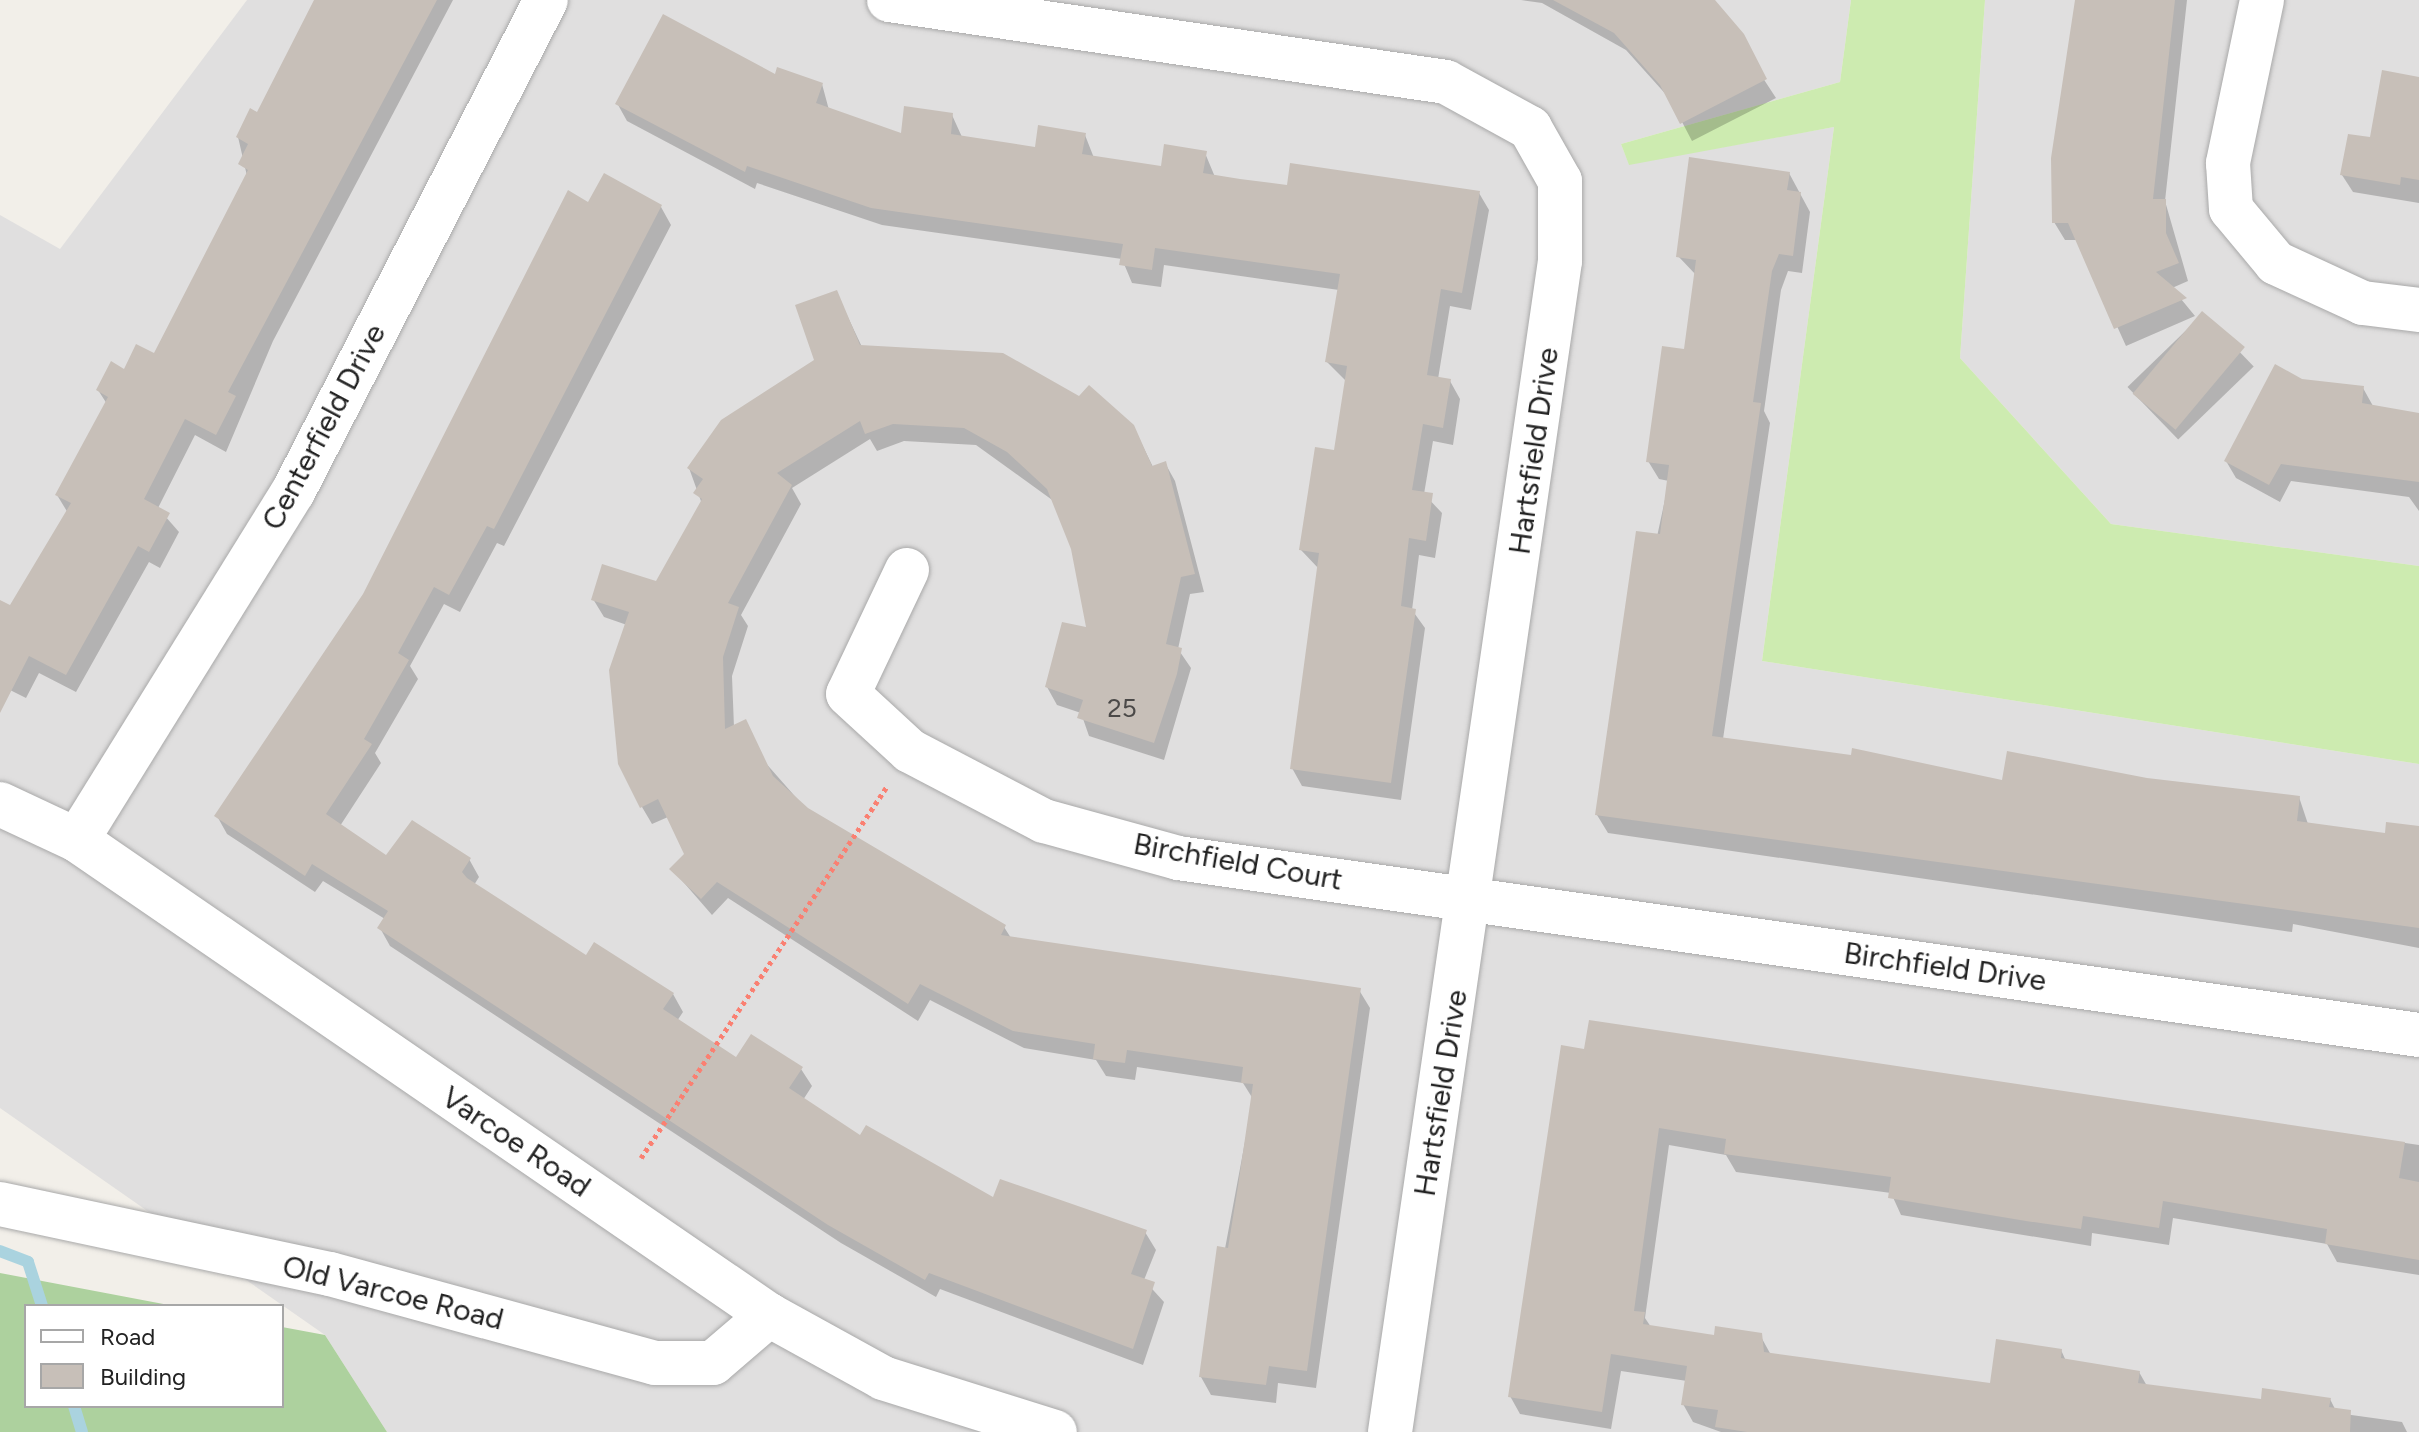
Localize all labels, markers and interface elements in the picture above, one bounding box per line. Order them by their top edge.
street label: Centerfield Drive [255,318,393,536]
street label: Hartsfield Drive [1502,345,1566,557]
house number: 25 [1107,693,1137,725]
street label: Birchfield Court [1131,826,1345,898]
street label: Birchfield Drive [1842,935,2048,999]
street label: Hartsfield Drive [1407,987,1475,1199]
street label: Varcoe Road [435,1079,597,1205]
street label: Old Varcoe Road [279,1248,507,1338]
legend [24,1304,284,1408]
text: Road [100,1322,155,1351]
text: Building [100,1362,186,1391]

